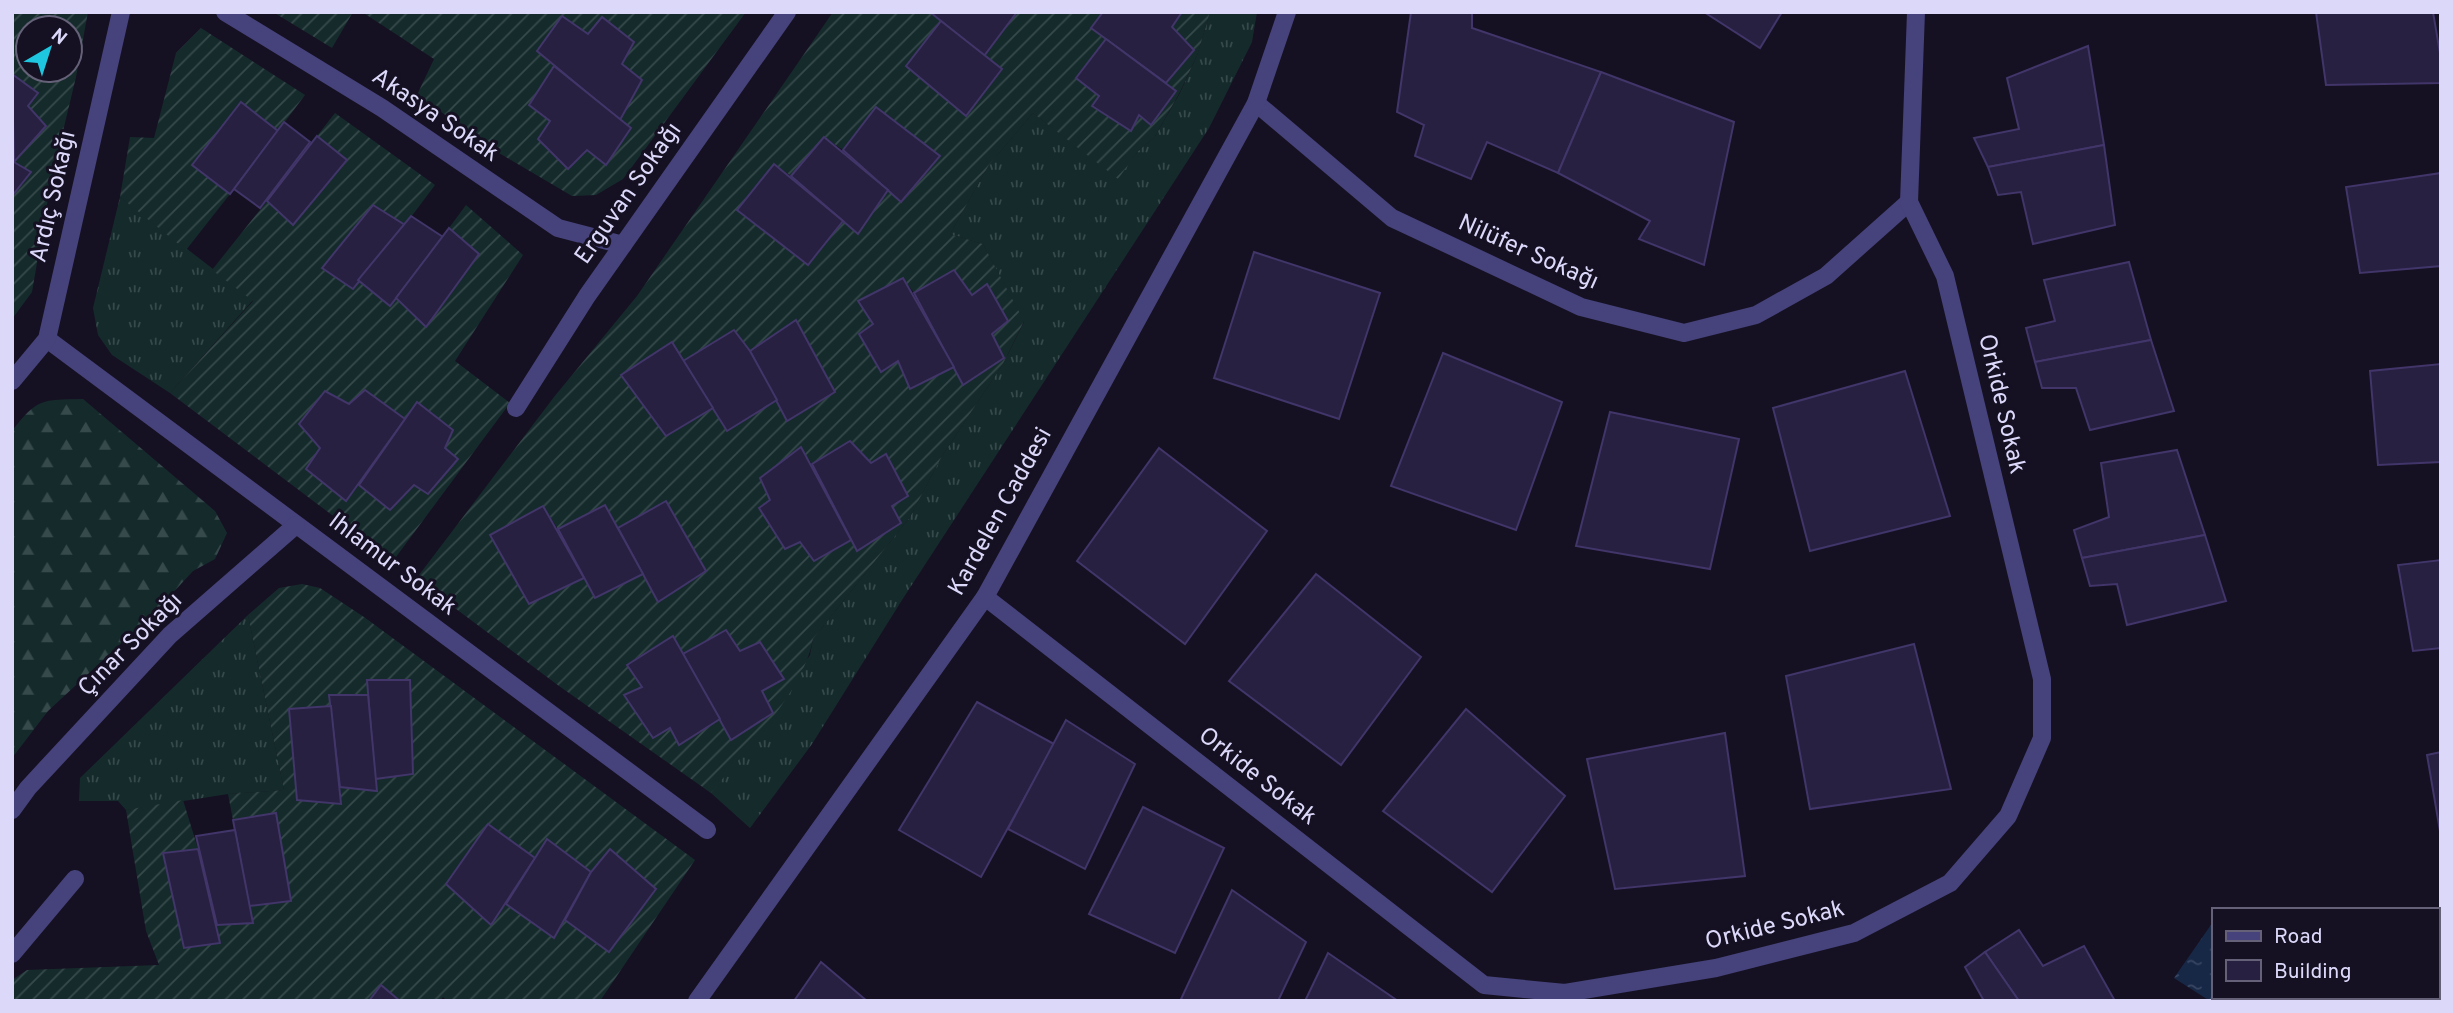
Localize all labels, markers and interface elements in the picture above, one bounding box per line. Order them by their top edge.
north arrow [14,14,84,84]
text: N [46,24,71,51]
street label: Akasya Sokak [366,62,504,170]
street label: Erguvan Sokağı [569,117,689,271]
street label: Ardıç Sokağı [24,128,84,266]
street label: Nilüfer Sokağı [1453,209,1603,297]
street label: Orkide Sokak [1970,331,2032,477]
street label: Kardelen Caddesi [942,423,1060,601]
street label: Ihlamur Sokak [322,507,462,623]
street label: Çınar Sokağı [72,586,190,704]
street label: Orkide Sokak [1192,721,1322,833]
street label: Orkide Sokak [1702,894,1848,958]
legend [2212,908,2439,999]
text: Road [2274,924,2323,951]
text: Building [2274,959,2352,986]

